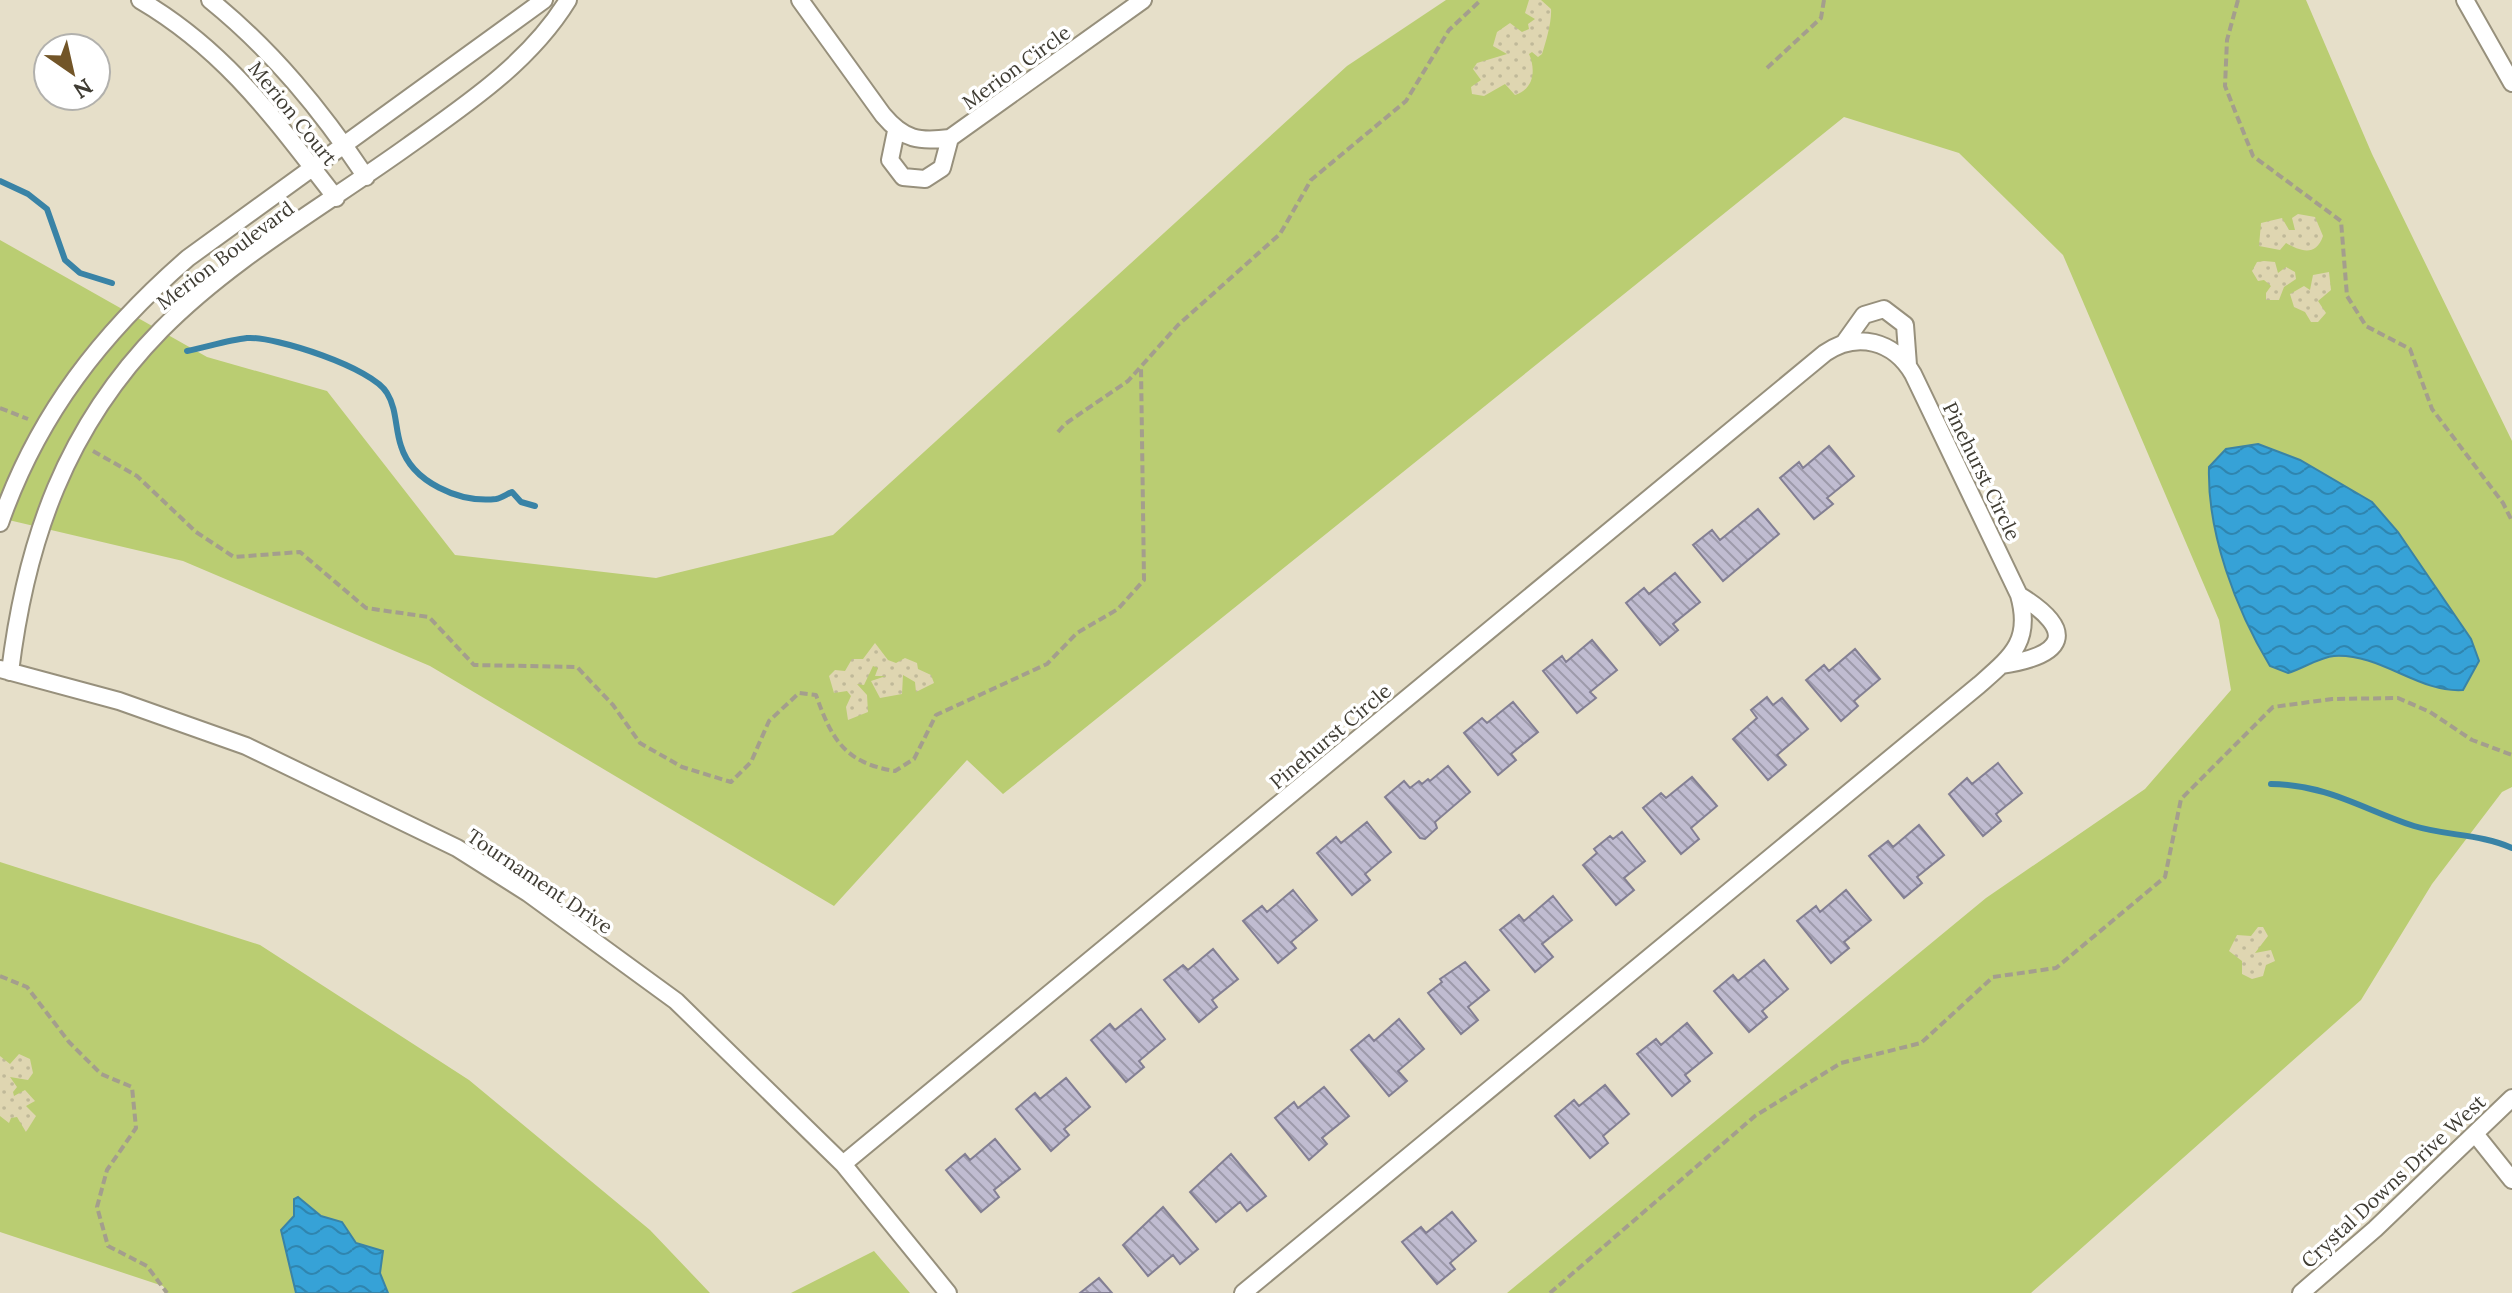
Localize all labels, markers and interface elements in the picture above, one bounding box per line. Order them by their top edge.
street label: Merion Circle [957,19,1075,115]
north arrow [32,32,112,112]
street label: Merion Court [243,56,343,170]
text: N [68,72,98,105]
street label: Merion Boulevard [151,195,299,315]
street label: Pinehurst Circle [1938,398,2026,544]
street label: Pinehurst Circle [1264,678,1396,794]
street label: Tournament Drive [462,823,618,939]
street label: Crystal Downs Drive West [2296,1089,2491,1273]

